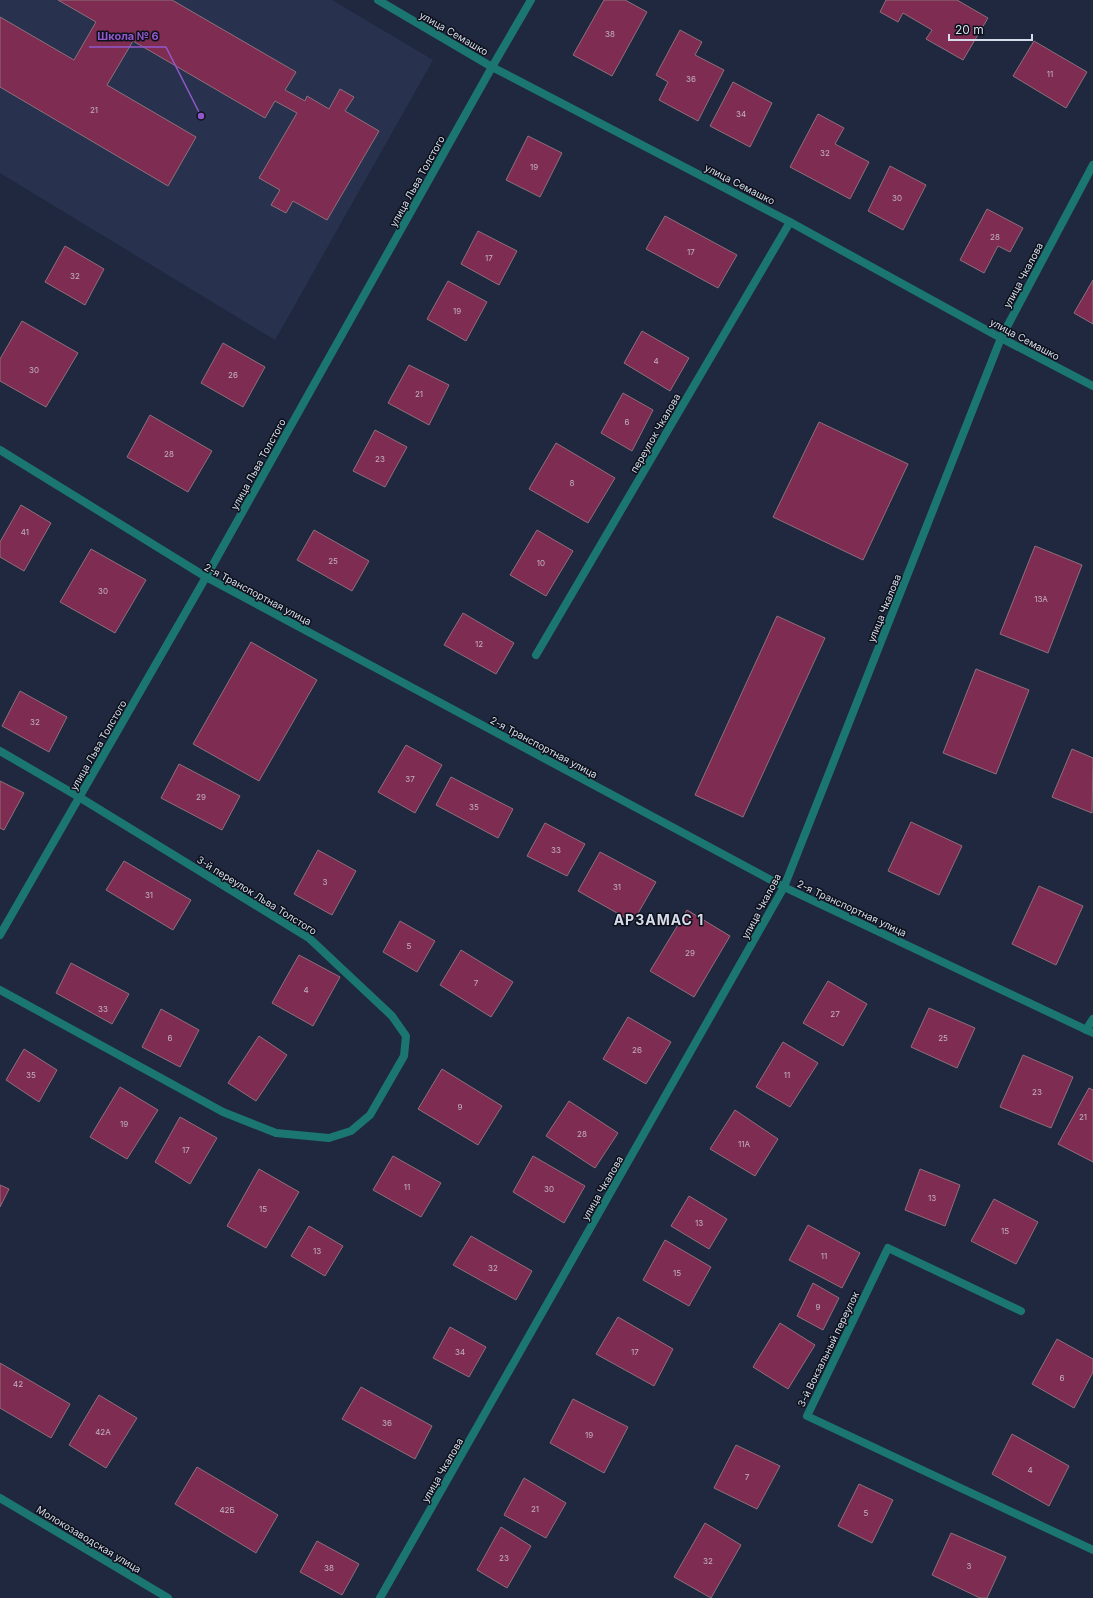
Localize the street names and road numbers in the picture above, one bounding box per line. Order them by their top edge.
street label: улица Семашко [418,9,490,57]
street label: улица Льва Толстого [387,133,447,229]
street label: улица Семашко [703,161,777,207]
street label: улица Чкалова [1001,240,1045,310]
street label: улица Семашко [988,316,1062,362]
street label: переулок Чкалова [627,391,683,475]
street label: улица Льва Толстого [228,416,288,512]
street label: 2-я Транспортная улица [202,561,314,627]
street label: улица Чкалова [865,572,903,644]
street label: улица Льва Толстого [67,698,129,792]
street label: 2-я Транспортная улица [488,714,600,780]
street label: 3-й переулок Льва Толстого [195,853,319,937]
street label: улица Чкалова [739,871,783,941]
street label: 2-я Транспортная улица [795,877,909,939]
street label: улица Чкалова [579,1154,625,1222]
street label: 3-й Вокзальный переулок [795,1289,861,1409]
street label: улица Чкалова [419,1436,465,1504]
street label: Молокозаводская улица [34,1503,144,1575]

